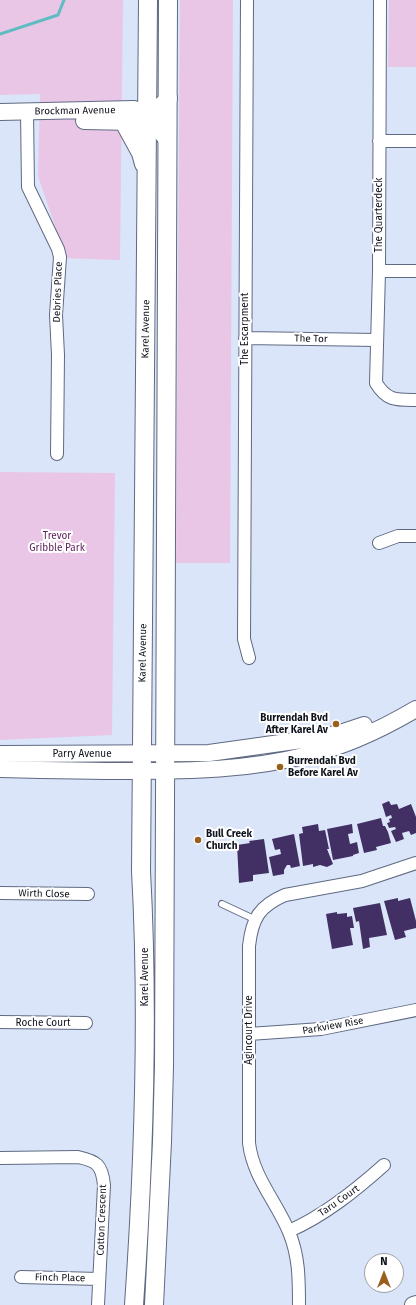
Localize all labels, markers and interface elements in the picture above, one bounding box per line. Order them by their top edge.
street label: Brockman Avenue [34,104,116,118]
street label: The Quarterdeck [373,178,385,252]
street label: Debries Place [51,261,65,323]
street label: The Escarpment [239,293,251,365]
street label: Karel Avenue [139,299,153,359]
street label: The Tor [294,333,328,345]
park label: Trevor Gribble Park [29,530,85,554]
street label: Karel Avenue [136,623,150,683]
place label: Burrendah Bvd After Karel Av [260,712,328,736]
marker: Burrendah Bvd After Karel Av [331,719,341,729]
street label: Parry Avenue [52,748,112,760]
place label: Burrendah Bvd Before Karel Av [288,755,358,778]
marker: Burrendah Bvd Before Karel Av [275,762,285,772]
place label: Bull Creek Church [206,828,252,852]
marker: Bull Creek Church [193,835,203,845]
street label: Wirth Close [18,888,70,900]
street label: Karel Avenue [139,947,151,1007]
street label: Agincourt Drive [243,995,255,1065]
street label: Parkview Rise [302,1015,364,1037]
street label: Roche Court [15,1017,71,1029]
street label: Taru Court [316,1183,362,1219]
street label: Cotton Crescent [95,1184,109,1256]
north arrow [364,1253,404,1293]
text: N [380,1255,388,1268]
street label: Finch Place [35,1272,85,1284]

